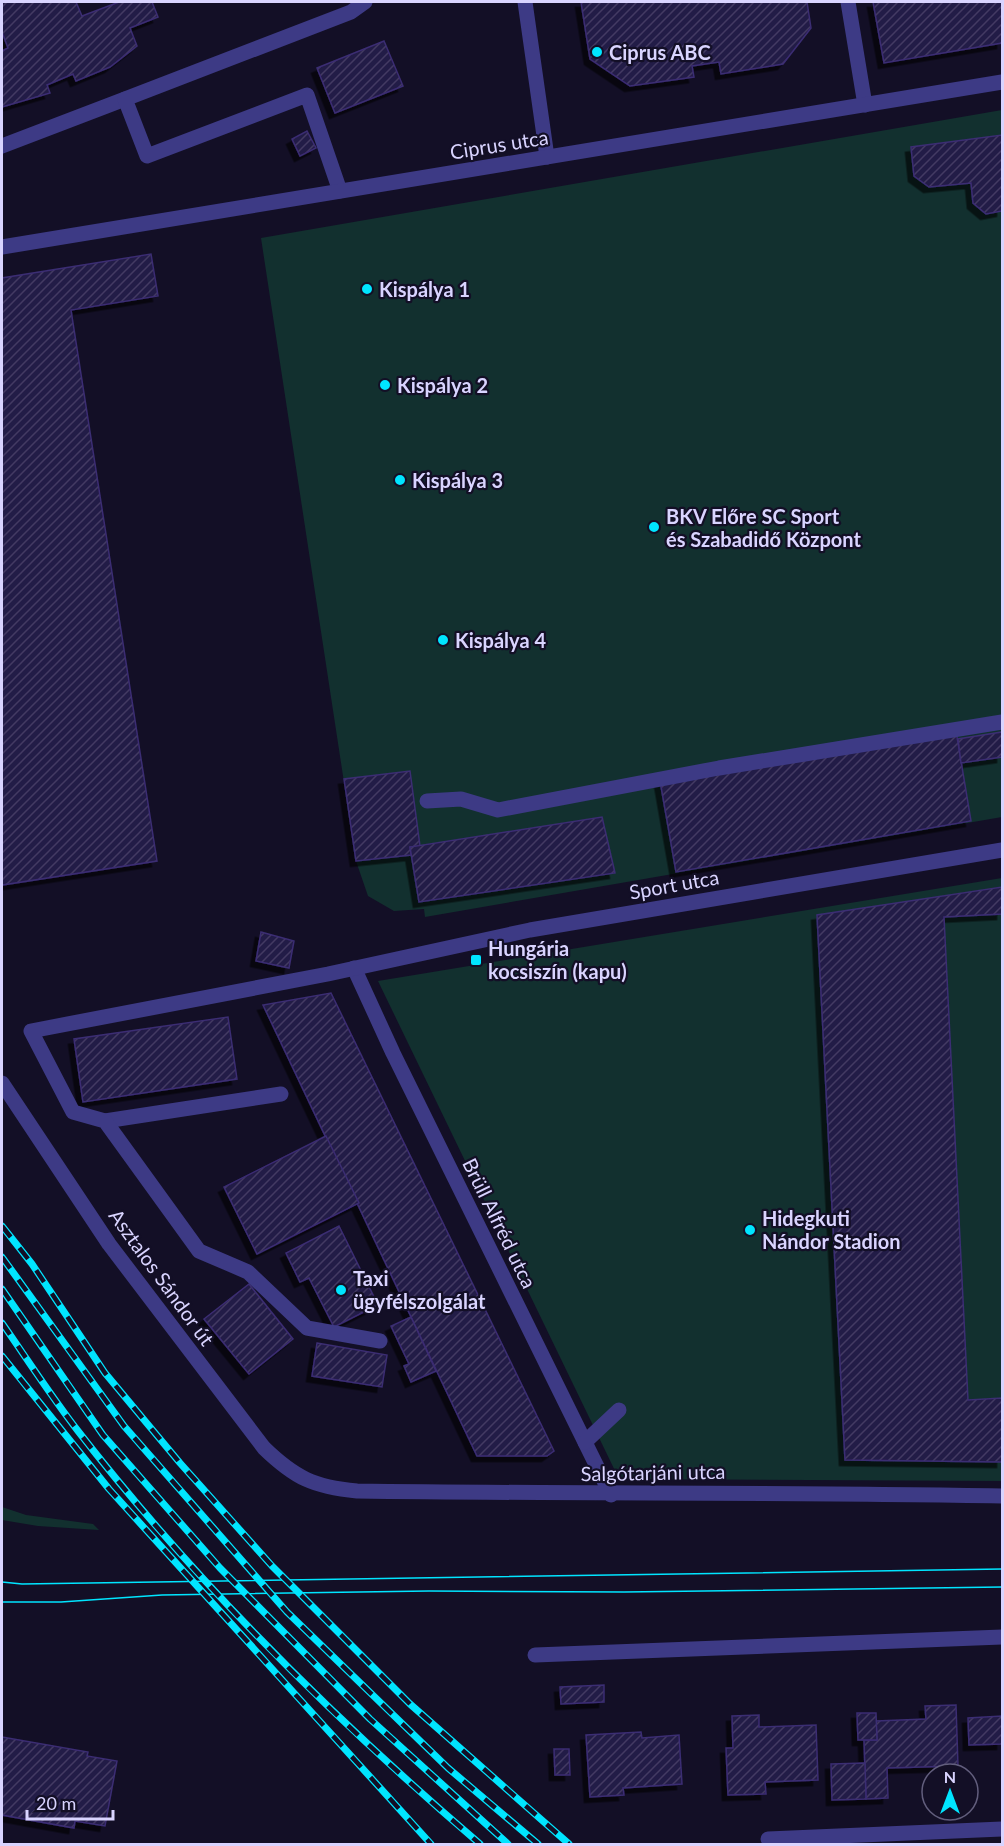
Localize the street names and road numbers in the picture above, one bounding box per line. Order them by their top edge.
street label: Ciprus utca [448,124,550,164]
street label: Sport utca [627,864,721,904]
street label: Brüll Alfréd utca [458,1154,542,1292]
street label: Asztalos Sándor út [104,1204,220,1350]
street label: Salgótarjáni utca [580,1459,726,1485]

